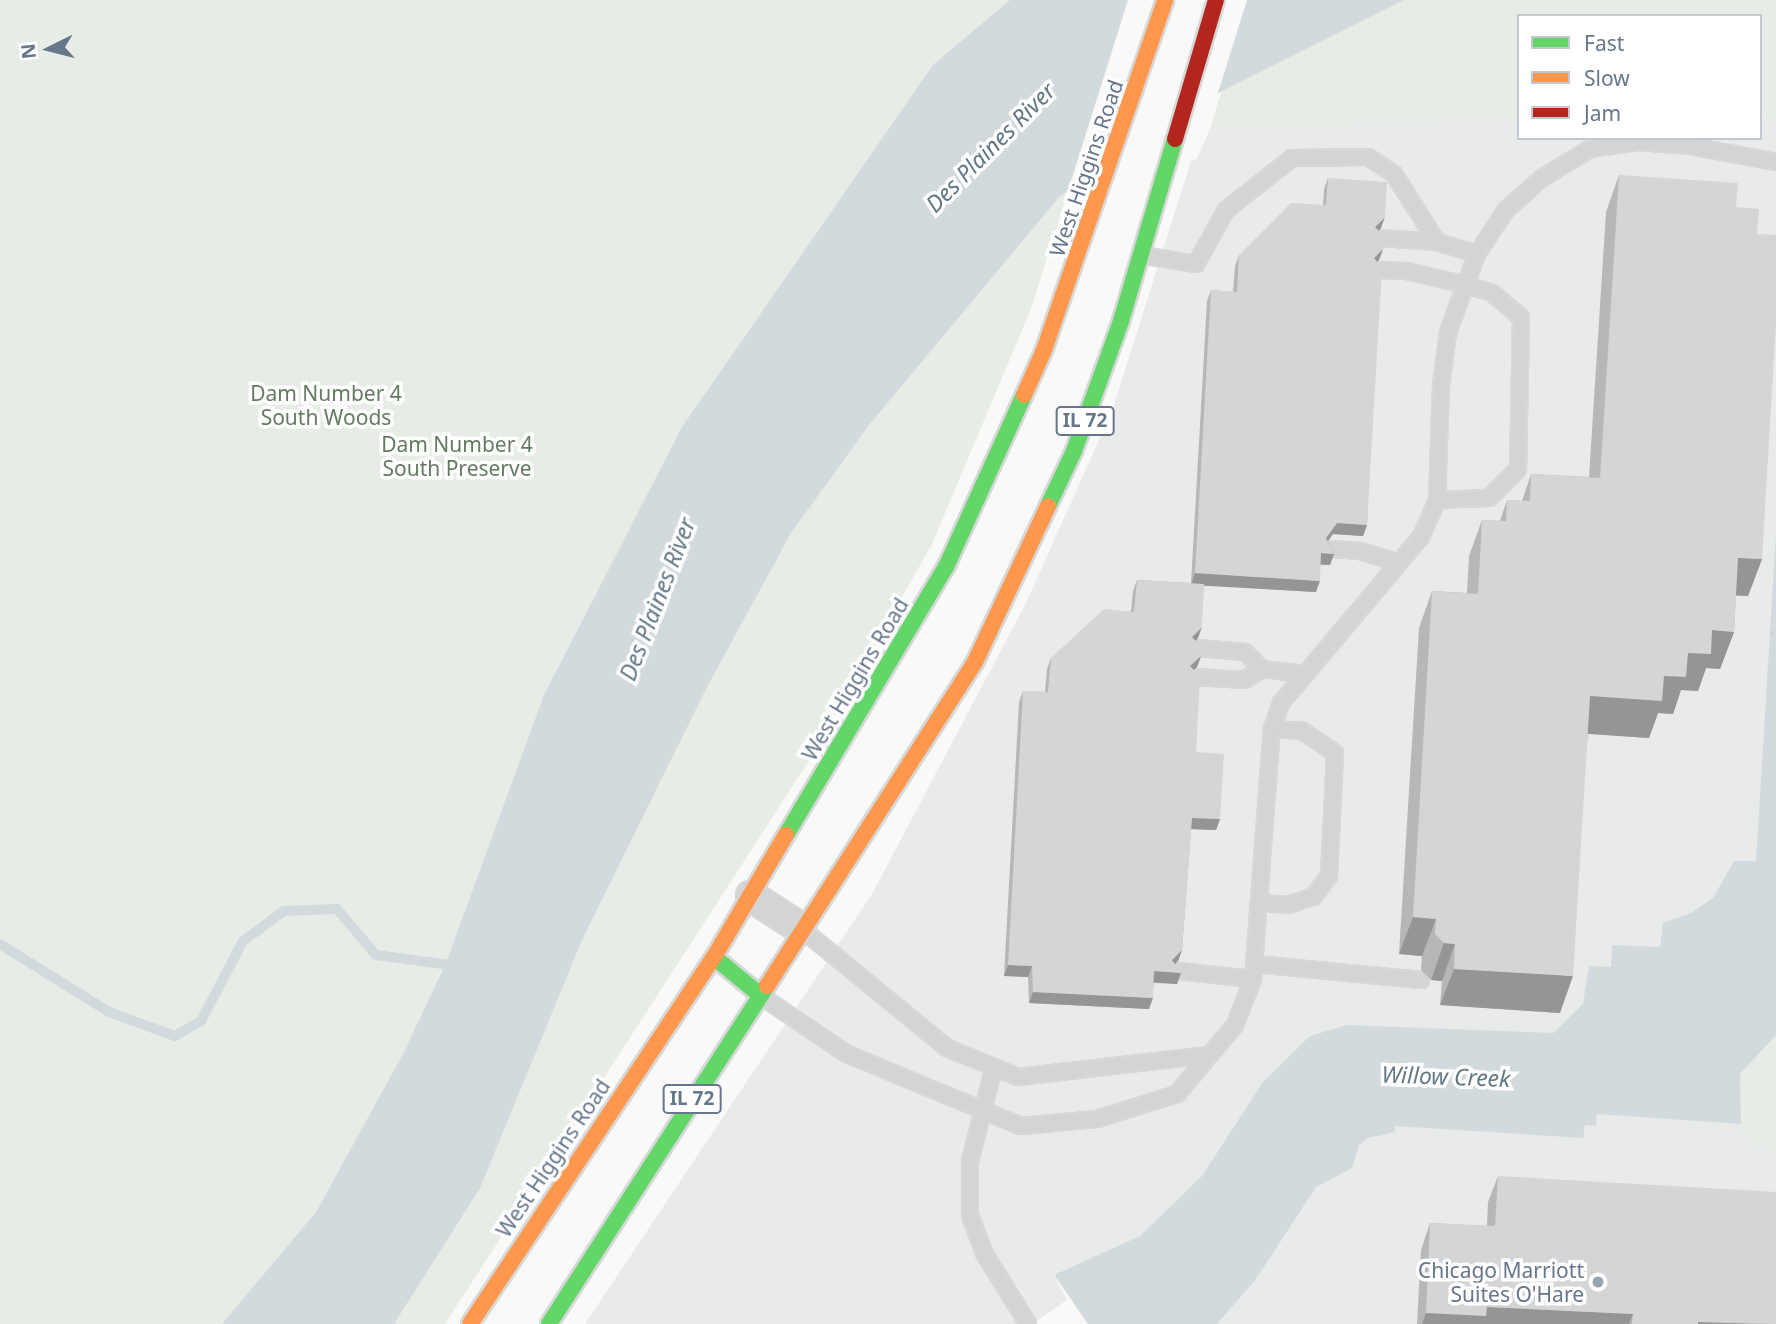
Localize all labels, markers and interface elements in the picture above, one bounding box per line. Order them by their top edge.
north arrow [14,14,84,84]
legend [1517,14,1762,140]
text: Fast [1584,29,1624,57]
text: N [14,42,42,60]
text: Slow [1584,64,1630,92]
water label: Des Plaines River [919,76,1061,218]
street label: West Higgins Road [1044,76,1128,260]
text: Jam [1584,99,1621,127]
park label: Dam Number 4 South Woods [250,380,402,430]
road number: IL 72 [1055,406,1115,436]
park label: Dam Number 4 South Preserve [381,431,533,481]
water label: Des Plaines River [613,514,701,684]
street label: West Higgins Road [796,593,914,765]
water label: Willow Creek [1381,1060,1511,1092]
street label: West Higgins Road [491,1074,615,1242]
road number: IL 72 [662,1084,722,1114]
place label: Chicago Marriott Suites O'Hare [1418,1257,1584,1307]
marker: Chicago Marriott Suites O'Hare [1590,1274,1606,1290]

